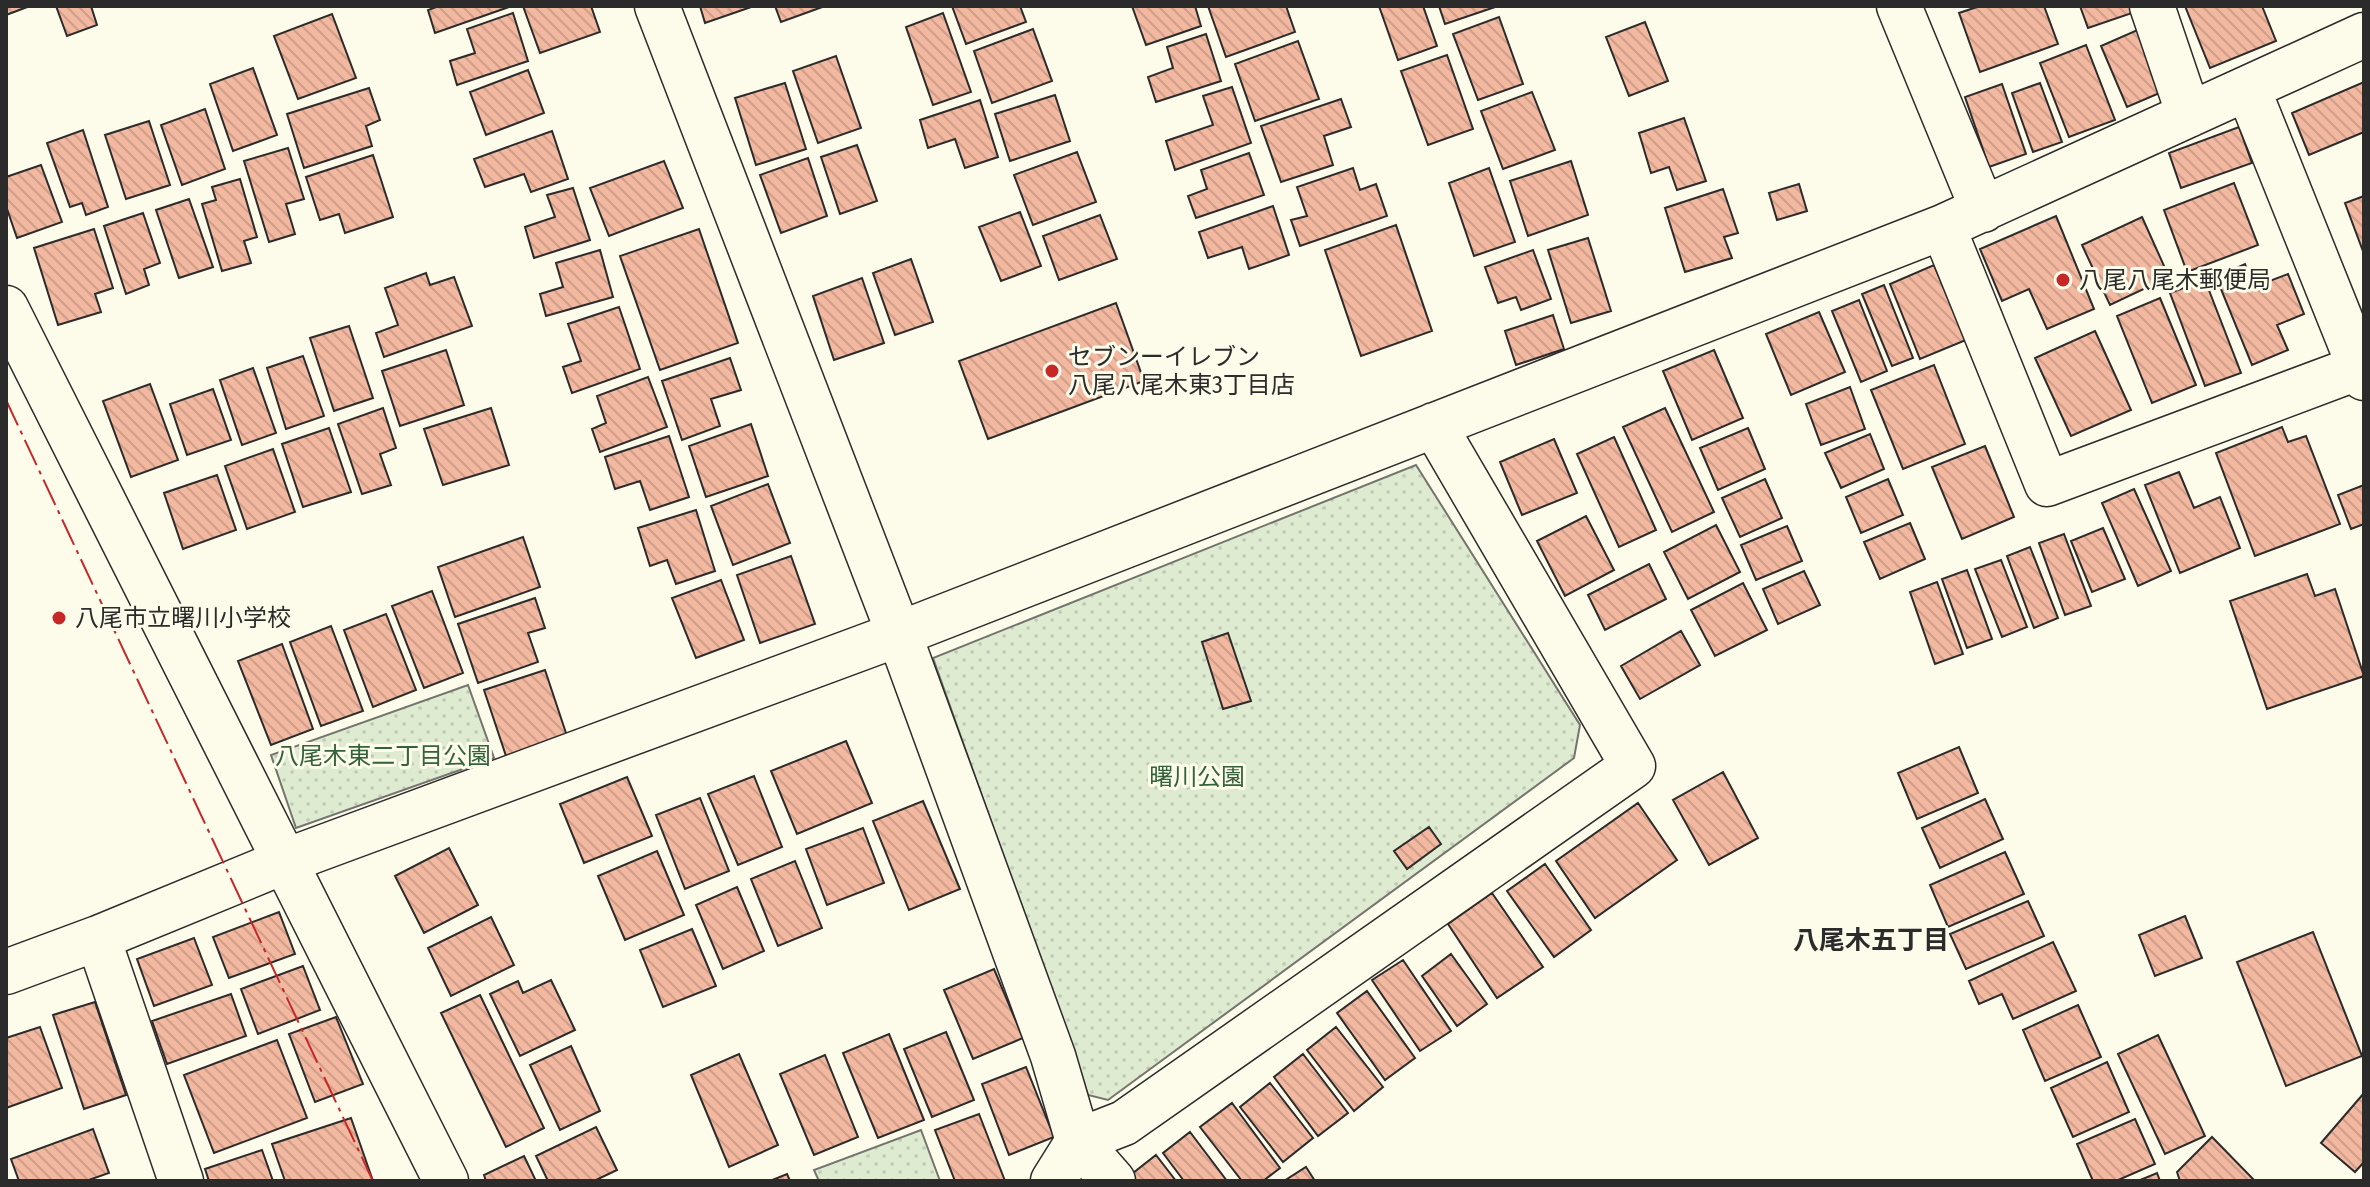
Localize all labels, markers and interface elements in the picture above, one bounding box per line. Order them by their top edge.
place label: 八尾八尾木郵便局 [2079,266,2271,294]
marker: 八尾八尾木郵便局 [2054,271,2072,289]
place label: セブンーイレブン 八尾八尾木東3丁目店 [1068,343,1295,399]
marker: セブンーイレブン 八尾八尾木東3丁目店 [1043,362,1061,380]
place label: 八尾市立曙川小学校 [75,604,291,632]
marker: 八尾市立曙川小学校 [50,609,68,627]
park label: 八尾木東二丁目公園 [275,742,491,770]
park label: 曙川公園 [1149,763,1245,791]
district label: 八尾木五丁目 [1793,925,1949,956]

